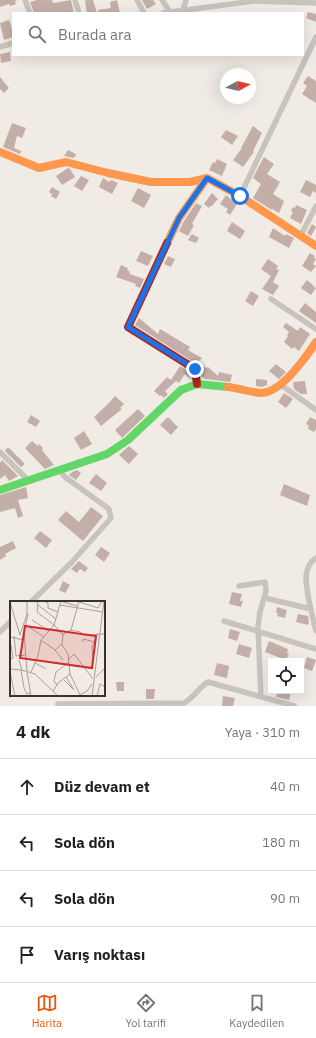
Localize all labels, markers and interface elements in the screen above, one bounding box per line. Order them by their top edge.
search box [12,12,304,56]
icon: search [26,23,48,45]
text: Burada ara [58,25,132,44]
north arrow [220,68,256,104]
route start [231,187,249,205]
route end [186,360,204,378]
inset map [10,601,105,696]
map controls [268,658,304,694]
button: locate [268,658,304,694]
text: 4 dk [16,721,50,743]
text: Yaya · 310 m [225,724,300,741]
icon: ahead [16,776,38,798]
text: Düz devam et [54,777,150,796]
text: 40 m [270,778,300,795]
icon: left [16,832,38,854]
text: Sola dön [54,833,115,852]
text: 180 m [262,834,300,851]
icon: left [16,888,38,910]
text: Sola dön [54,889,115,908]
text: 90 m [270,890,300,907]
icon: arrive [16,944,38,966]
text: Varış noktası [54,945,145,964]
tab: Harita [32,992,62,1030]
tab: Yol tarifi [125,992,166,1030]
tab: Kaydedilen [229,992,284,1030]

